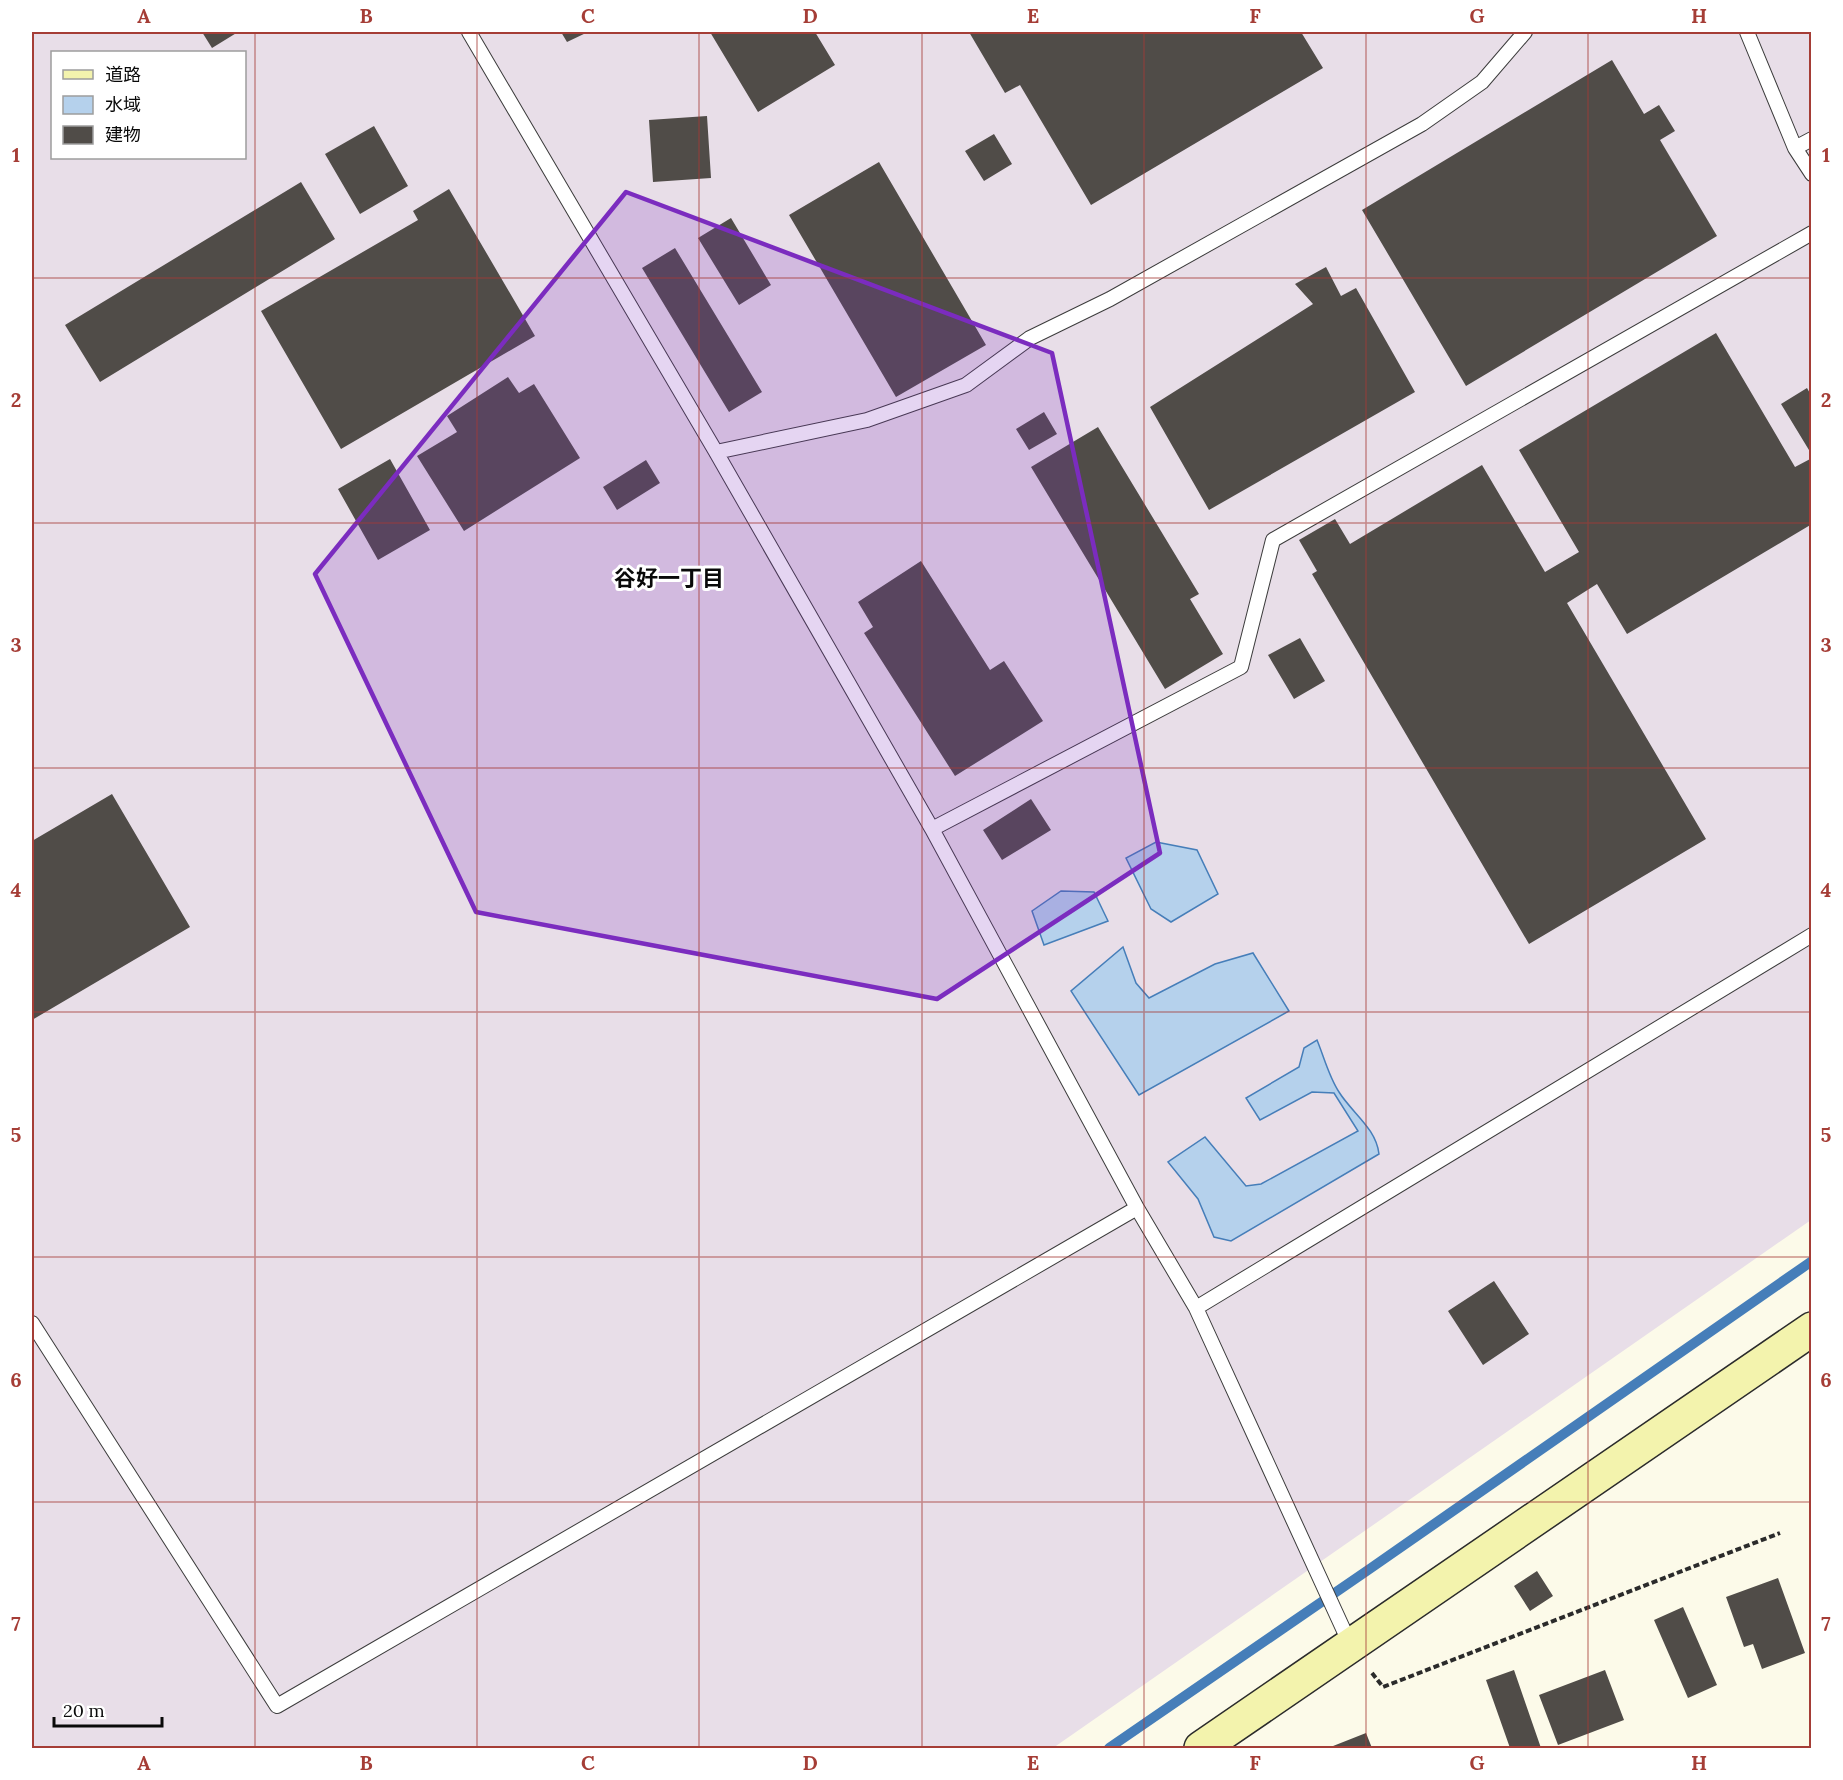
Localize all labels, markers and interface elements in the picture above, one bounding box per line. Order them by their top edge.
text: A [137,3,151,28]
text: B [359,3,373,28]
text: C [581,3,595,28]
text: D [802,3,818,28]
text: E [1027,3,1039,28]
text: F [1249,3,1261,28]
text: G [1469,3,1485,28]
text: H [1691,3,1707,28]
legend [51,51,246,159]
text: 道路 [105,63,141,86]
text: 水域 [105,93,141,116]
text: 建物 [105,123,141,146]
text: 1 [12,142,20,167]
text: 1 [1822,142,1830,167]
text: 2 [11,387,21,412]
text: 2 [1821,387,1831,412]
district label: 谷好一丁目 [614,564,724,592]
text: 3 [10,632,22,657]
text: 3 [1820,632,1832,657]
text: 4 [11,877,22,902]
text: 4 [1821,877,1832,902]
text: 5 [11,1122,22,1147]
text: 5 [1821,1122,1832,1147]
text: 6 [10,1367,22,1392]
text: 6 [1820,1367,1832,1392]
text: 7 [11,1611,21,1636]
text: 7 [1821,1611,1831,1636]
scale bar [54,1690,162,1728]
text: 20 m [63,1699,105,1722]
text: A [137,1750,151,1775]
text: B [359,1750,373,1775]
text: C [581,1750,595,1775]
text: D [802,1750,818,1775]
text: E [1027,1750,1039,1775]
text: F [1249,1750,1261,1775]
text: G [1469,1750,1485,1775]
text: H [1691,1750,1707,1775]

